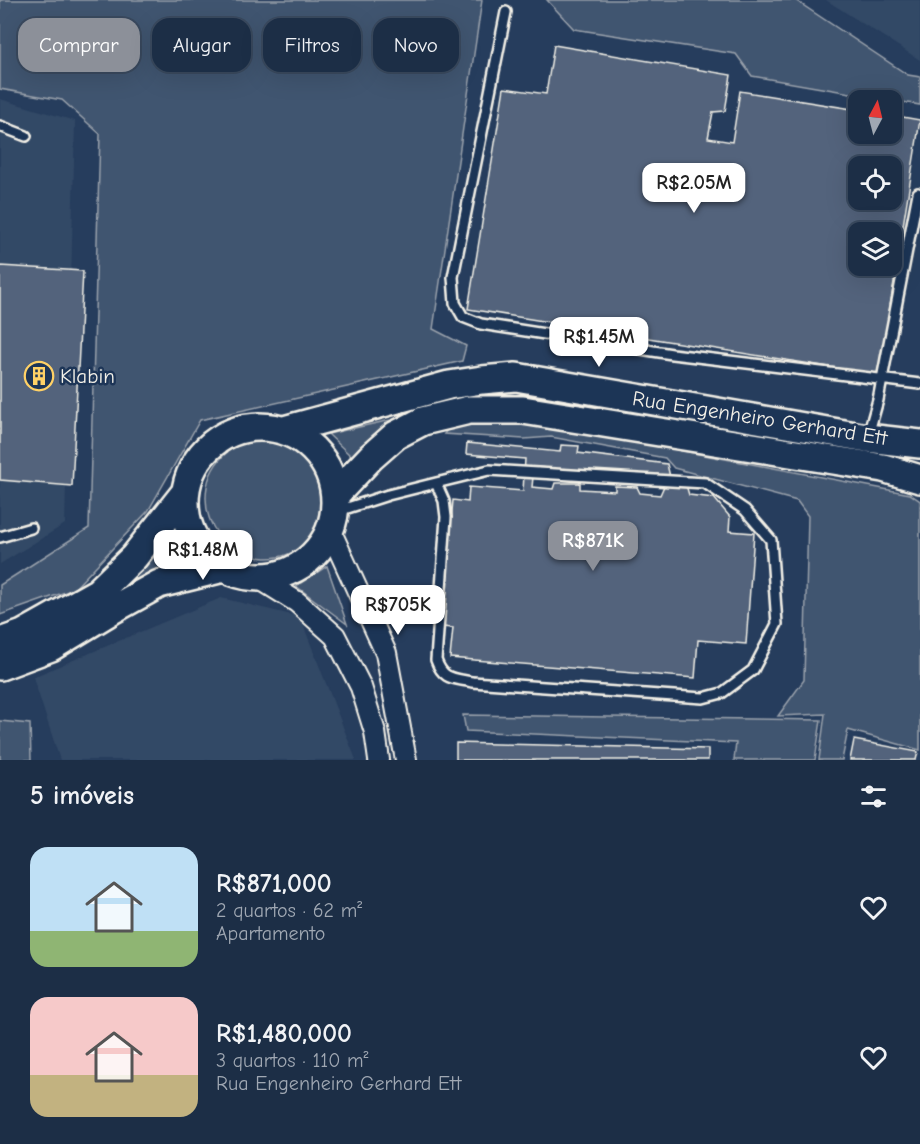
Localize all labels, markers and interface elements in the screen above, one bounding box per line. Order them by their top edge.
chip: Comprar [18,18,140,72]
chip: Alugar [152,18,251,72]
chip: Filtros [263,18,361,72]
chip: Novo [373,18,459,72]
north arrow [848,90,902,144]
map controls [848,90,902,276]
button: locate [848,156,902,210]
pin: R$2.05M [639,163,749,214]
text: R$2.05M [656,171,732,194]
button: layers [848,222,902,276]
pin: R$1.45M [544,317,654,368]
text: R$1.45M [563,325,635,348]
building icon: Klabin [23,360,55,392]
place label: Klabin [60,364,115,388]
street label: Rua Engenheiro Gerhard Ett [631,386,890,450]
pin: R$871K [544,521,642,572]
text: R$871K [562,529,624,552]
pin: R$1.48M [148,530,258,581]
text: R$1.48M [168,538,238,561]
pin: R$705K [349,585,447,636]
text: R$705K [365,593,431,616]
icon: filters [857,780,890,813]
text: 5 imóveis [30,781,134,811]
text: R$871,000 [216,869,332,899]
icon: home [78,871,150,943]
icon: heart [857,891,890,924]
text: 2 quartos · 62 m² [216,899,362,922]
text: Apartamento [216,922,325,945]
text: R$1,480,000 [216,1019,352,1049]
icon: home [78,1021,150,1093]
icon: heart [857,1041,890,1074]
text: 3 quartos · 110 m² [216,1049,369,1072]
text: Rua Engenheiro Gerhard Ett [216,1072,462,1095]

